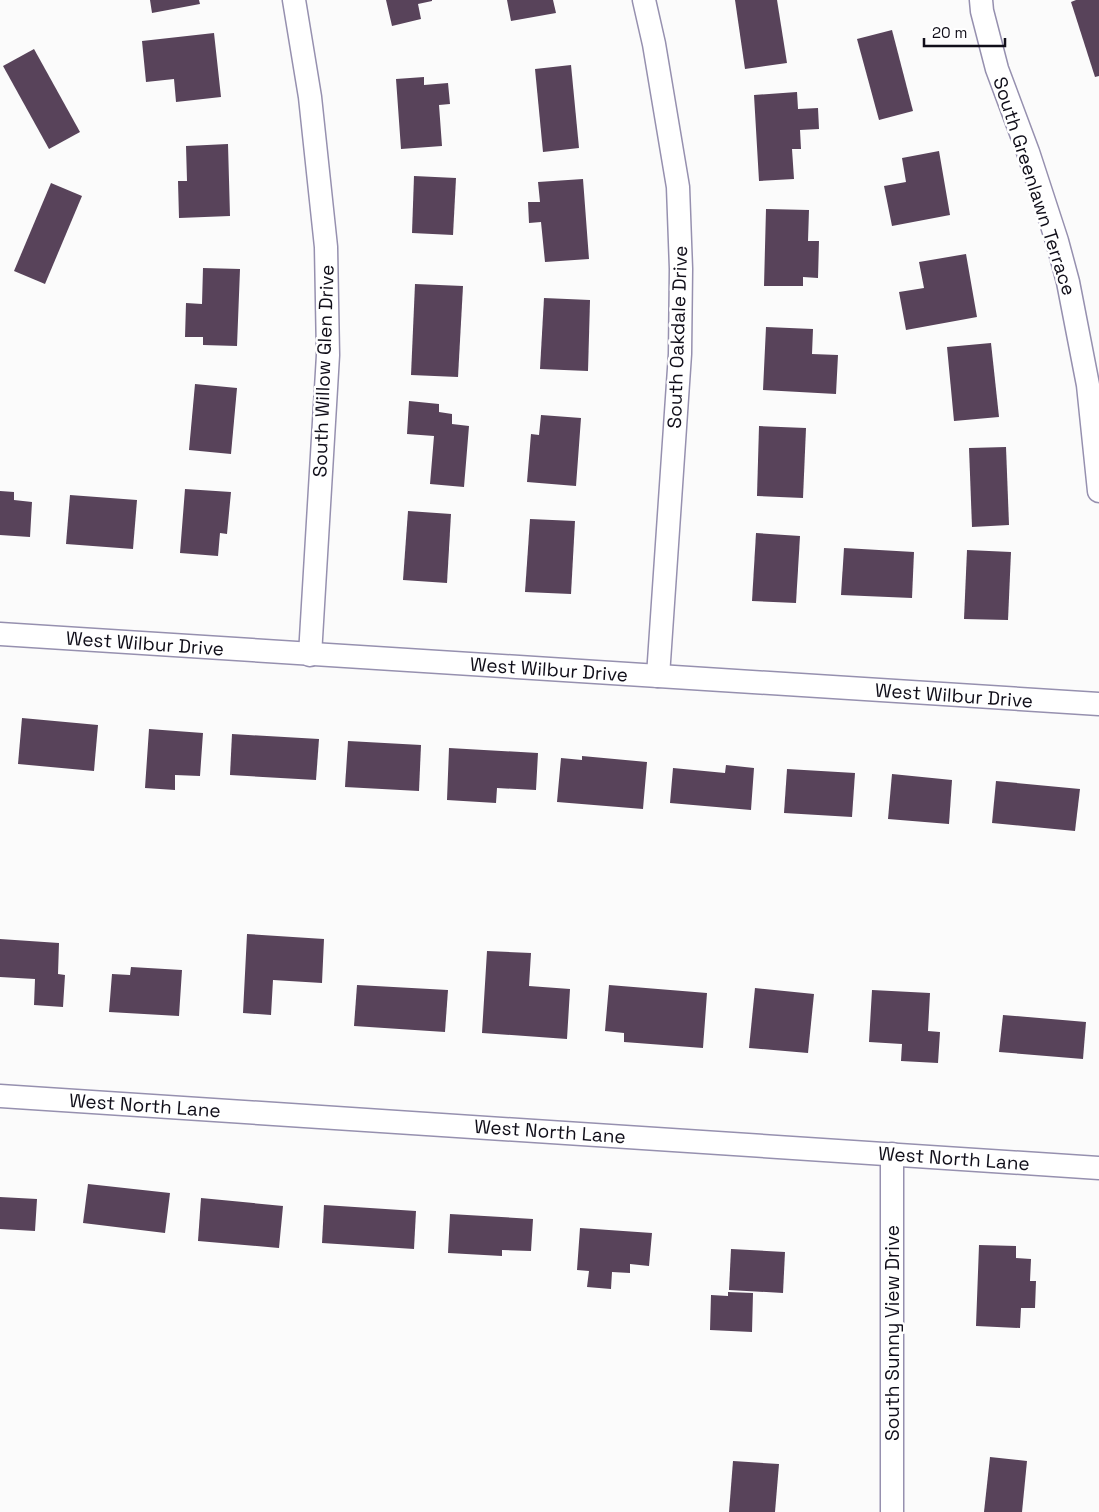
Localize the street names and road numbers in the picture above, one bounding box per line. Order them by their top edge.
street label: South Greenlawn Terrace [987,74,1082,299]
street label: South Oakdale Drive [662,245,693,429]
street label: South Willow Glen Drive [307,264,340,478]
street label: West Wilbur Drive [65,626,225,661]
street label: West Wilbur Drive [469,652,629,687]
street label: West Wilbur Drive [874,678,1034,713]
street label: West North Lane [68,1088,222,1123]
street label: West North Lane [473,1114,627,1149]
street label: West North Lane [877,1141,1031,1176]
street label: South Sunny View Drive [880,1225,905,1441]

